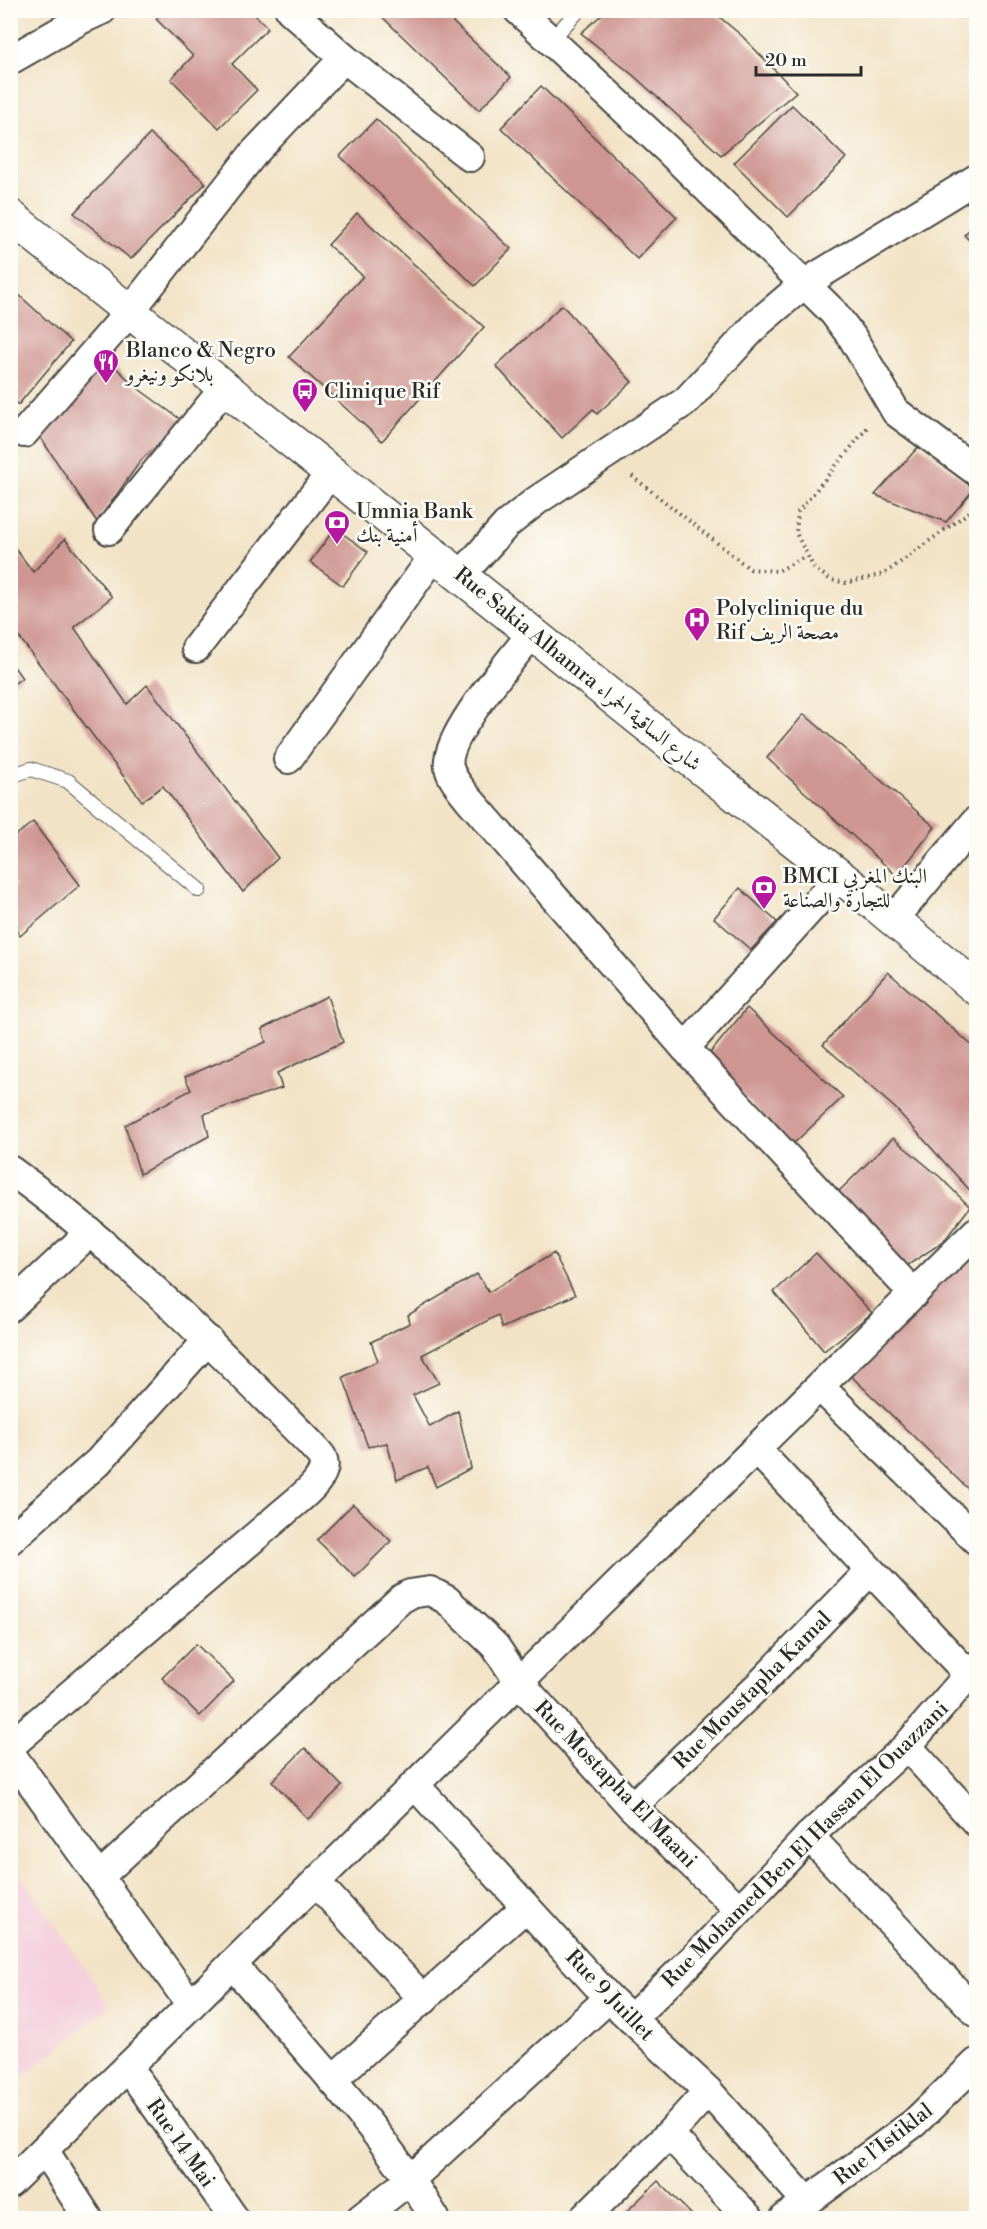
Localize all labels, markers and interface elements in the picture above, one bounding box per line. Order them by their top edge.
scale bar [756,39,861,77]
text: 20 m [765,49,807,72]
place label: Blanco & Negro بلانكو ونيغرو [124,338,276,388]
restaurant icon: Blanco & Negro بلانكو ونيغرو [91,347,121,385]
bus stop icon: Clinique Rif [290,376,320,414]
place label: Clinique Rif [324,379,441,405]
place label: Umnia Bank أمنية بنك [356,499,474,549]
bank icon: Umnia Bank أمنية بنك [322,508,352,546]
street label: Rue Sakia Alhamra شارع الساقية الحمراء [446,562,706,781]
place label: Polyclinique du Rif مصحة الريف [716,596,864,646]
hospital icon: Polyclinique du Rif مصحة الريف [682,605,712,643]
place label: BMCI البنك المغربي للتجارة والصناعة [782,864,927,914]
bank icon: BMCI البنك المغربي للتجارة والصناعة [749,873,779,911]
street label: Rue Moustapha Kamal [668,1606,837,1775]
street label: Rue Mostapha El Maani [528,1695,702,1874]
street label: Rue Mohamed Ben El Hassan El Ouazzani [657,1696,955,1994]
street label: Rue 9 Juillet [559,1945,660,2047]
street label: Rue 14 Mai [140,2094,220,2193]
street label: Rue l’Istiklal [829,2098,938,2192]

